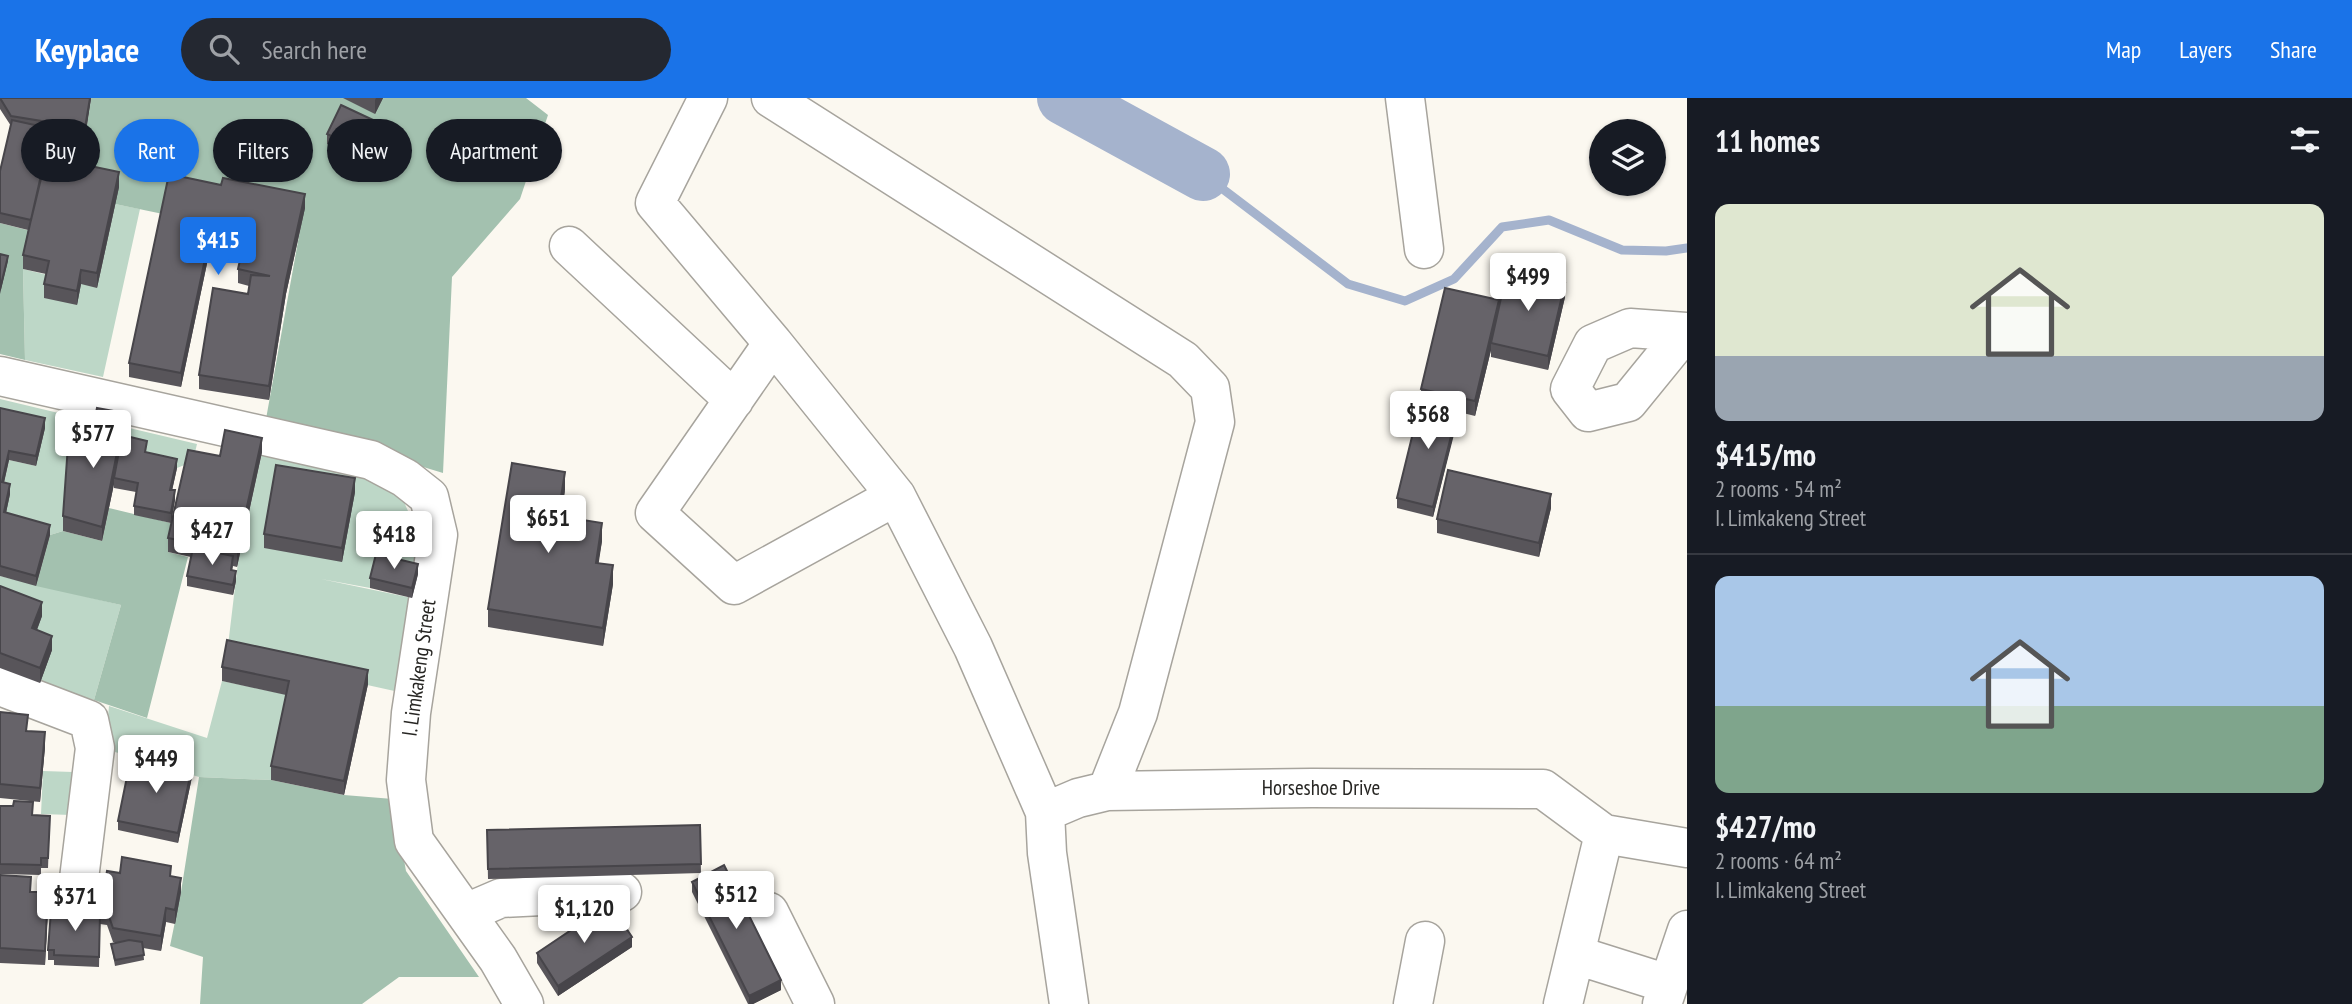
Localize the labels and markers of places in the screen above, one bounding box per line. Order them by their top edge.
pin: $415 [177,218,259,277]
pin: $499 [1487,254,1569,313]
pin: $568 [1387,392,1469,451]
pin: $577 [52,410,134,470]
pin: $651 [507,496,589,555]
pin: $427 [171,508,253,567]
pin: $418 [353,512,435,571]
pin: $449 [115,736,197,795]
pin: $512 [695,872,777,931]
pin: $371 [34,874,116,933]
pin: $1,120 [527,886,641,945]

